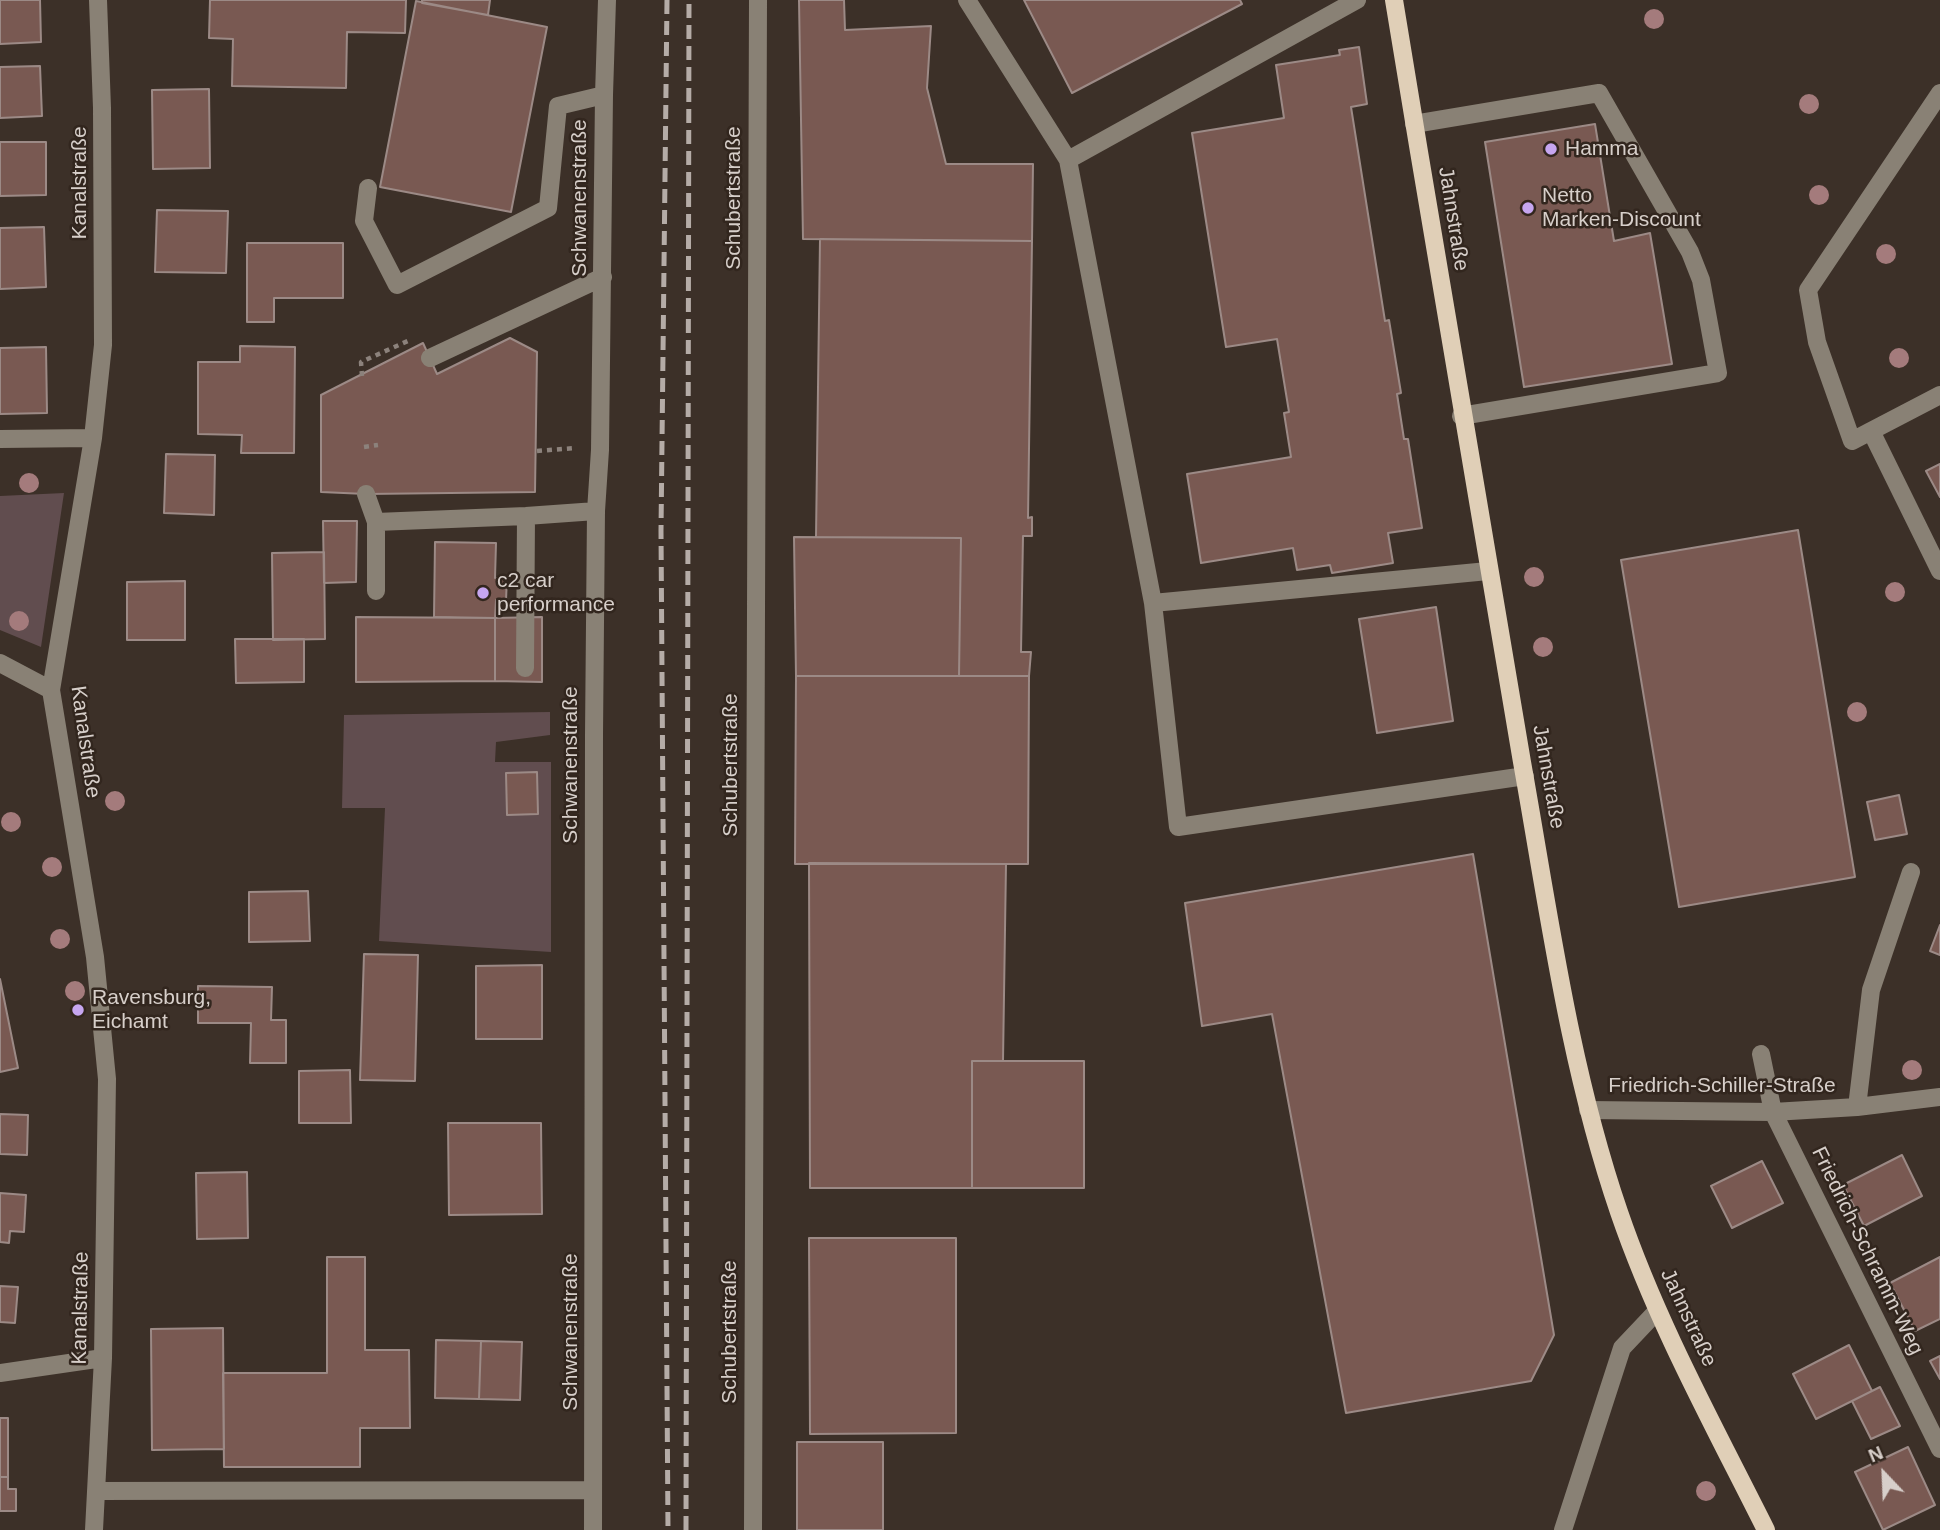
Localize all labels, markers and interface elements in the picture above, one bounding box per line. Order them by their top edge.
street label: Schwanenstraße [567,119,593,277]
street label: Kanalstraße [67,126,93,240]
street label: Schubertstraße [721,126,747,270]
place label: Hamma [1565,136,1639,162]
marker: Hamma [1543,141,1559,157]
street label: Jahnstraße [1432,165,1474,273]
place label: Netto Marken-Discount [1542,183,1701,233]
marker: Netto Marken-Discount [1520,200,1536,216]
place label: c2 car performance [497,568,615,618]
marker: c2 car performance [475,585,491,601]
street label: Kanalstraße [65,684,105,800]
street label: Schwanenstraße [558,686,584,844]
street label: Schubertstraße [718,693,744,837]
street label: Jahnstraße [1526,723,1570,831]
place label: Ravensburg, Eichamt [92,985,211,1035]
marker: Ravensburg, Eichamt [70,1002,86,1018]
street label: Friedrich-Schiller-Straße [1608,1073,1836,1099]
street label: Friedrich-Schramm-Weg [1806,1143,1928,1359]
street label: Kanalstraße [67,1251,95,1365]
street label: Schwanenstraße [558,1253,584,1411]
street label: Schubertstraße [717,1260,743,1404]
street label: Jahnstraße [1654,1265,1722,1371]
north arrow [1849,1439,1919,1509]
text: N [1865,1442,1886,1467]

